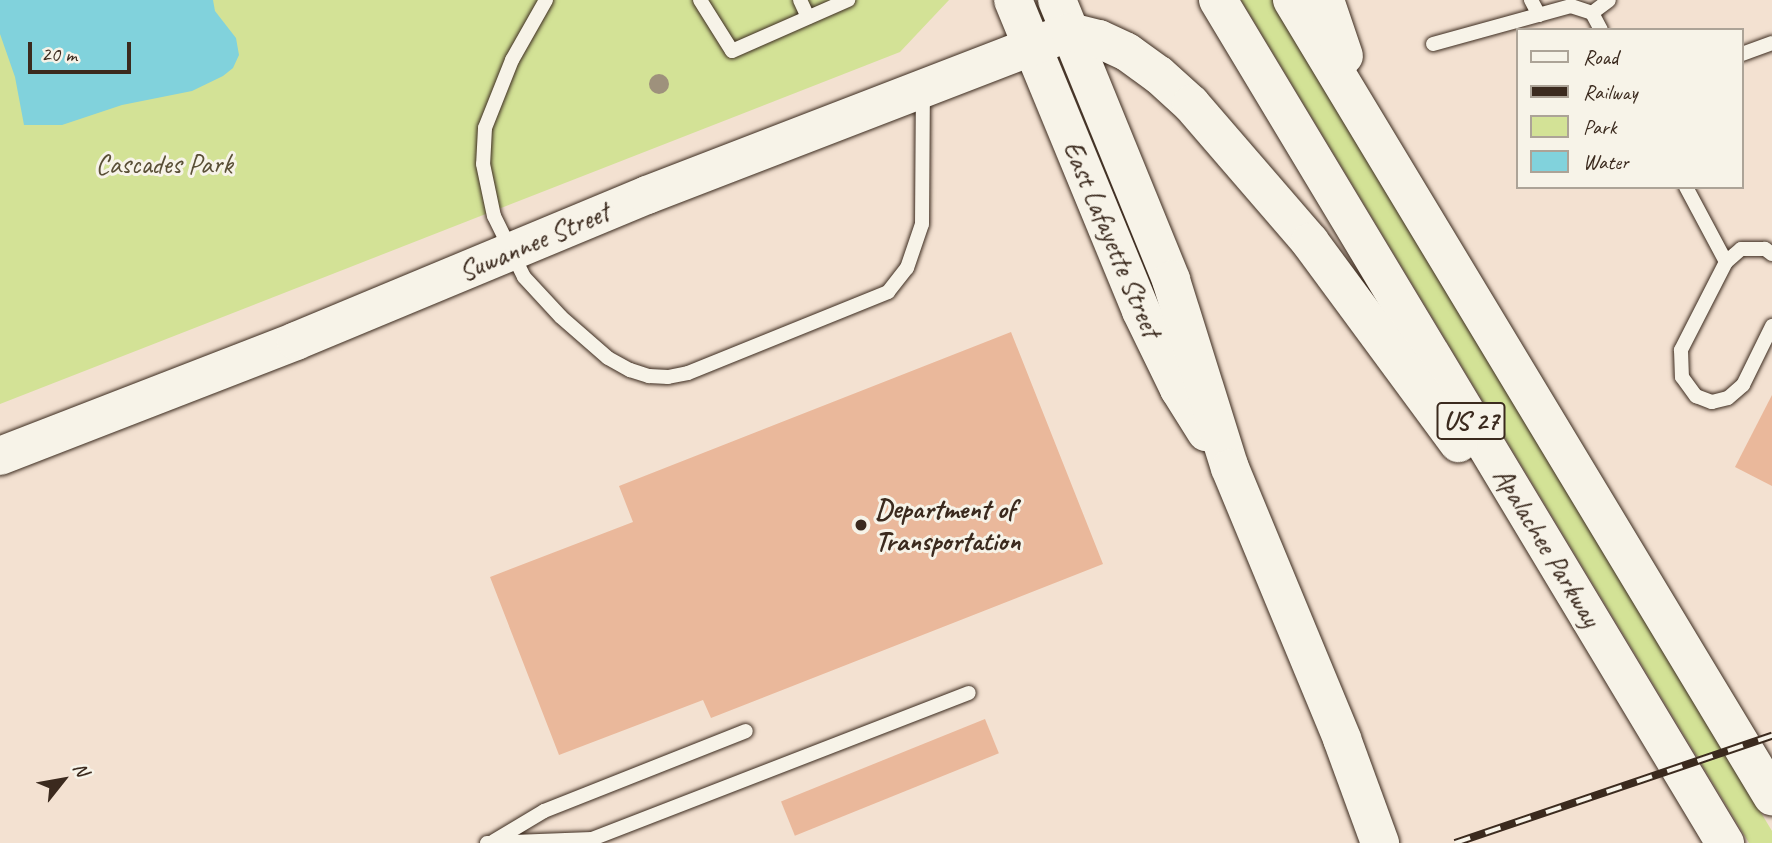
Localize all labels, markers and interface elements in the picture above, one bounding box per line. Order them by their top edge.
scale bar [32,28,135,72]
legend [1516,28,1744,189]
text: 20 m [41,41,77,67]
text: Road [1583,44,1618,70]
text: Railway [1583,79,1637,105]
text: Park [1583,114,1616,140]
street label: East Lafayette Street [1055,136,1169,342]
park label: Cascades Park [96,147,232,181]
text: Water [1583,149,1629,175]
street label: Suwannee Street [454,195,614,289]
road number: US 27 [1436,398,1506,444]
street label: Apalachee Parkway [1486,461,1608,633]
place label: Department of Transportation [875,492,1020,558]
marker: Department of Transportation [853,517,869,533]
north arrow [28,745,98,815]
text: N [68,758,94,780]

